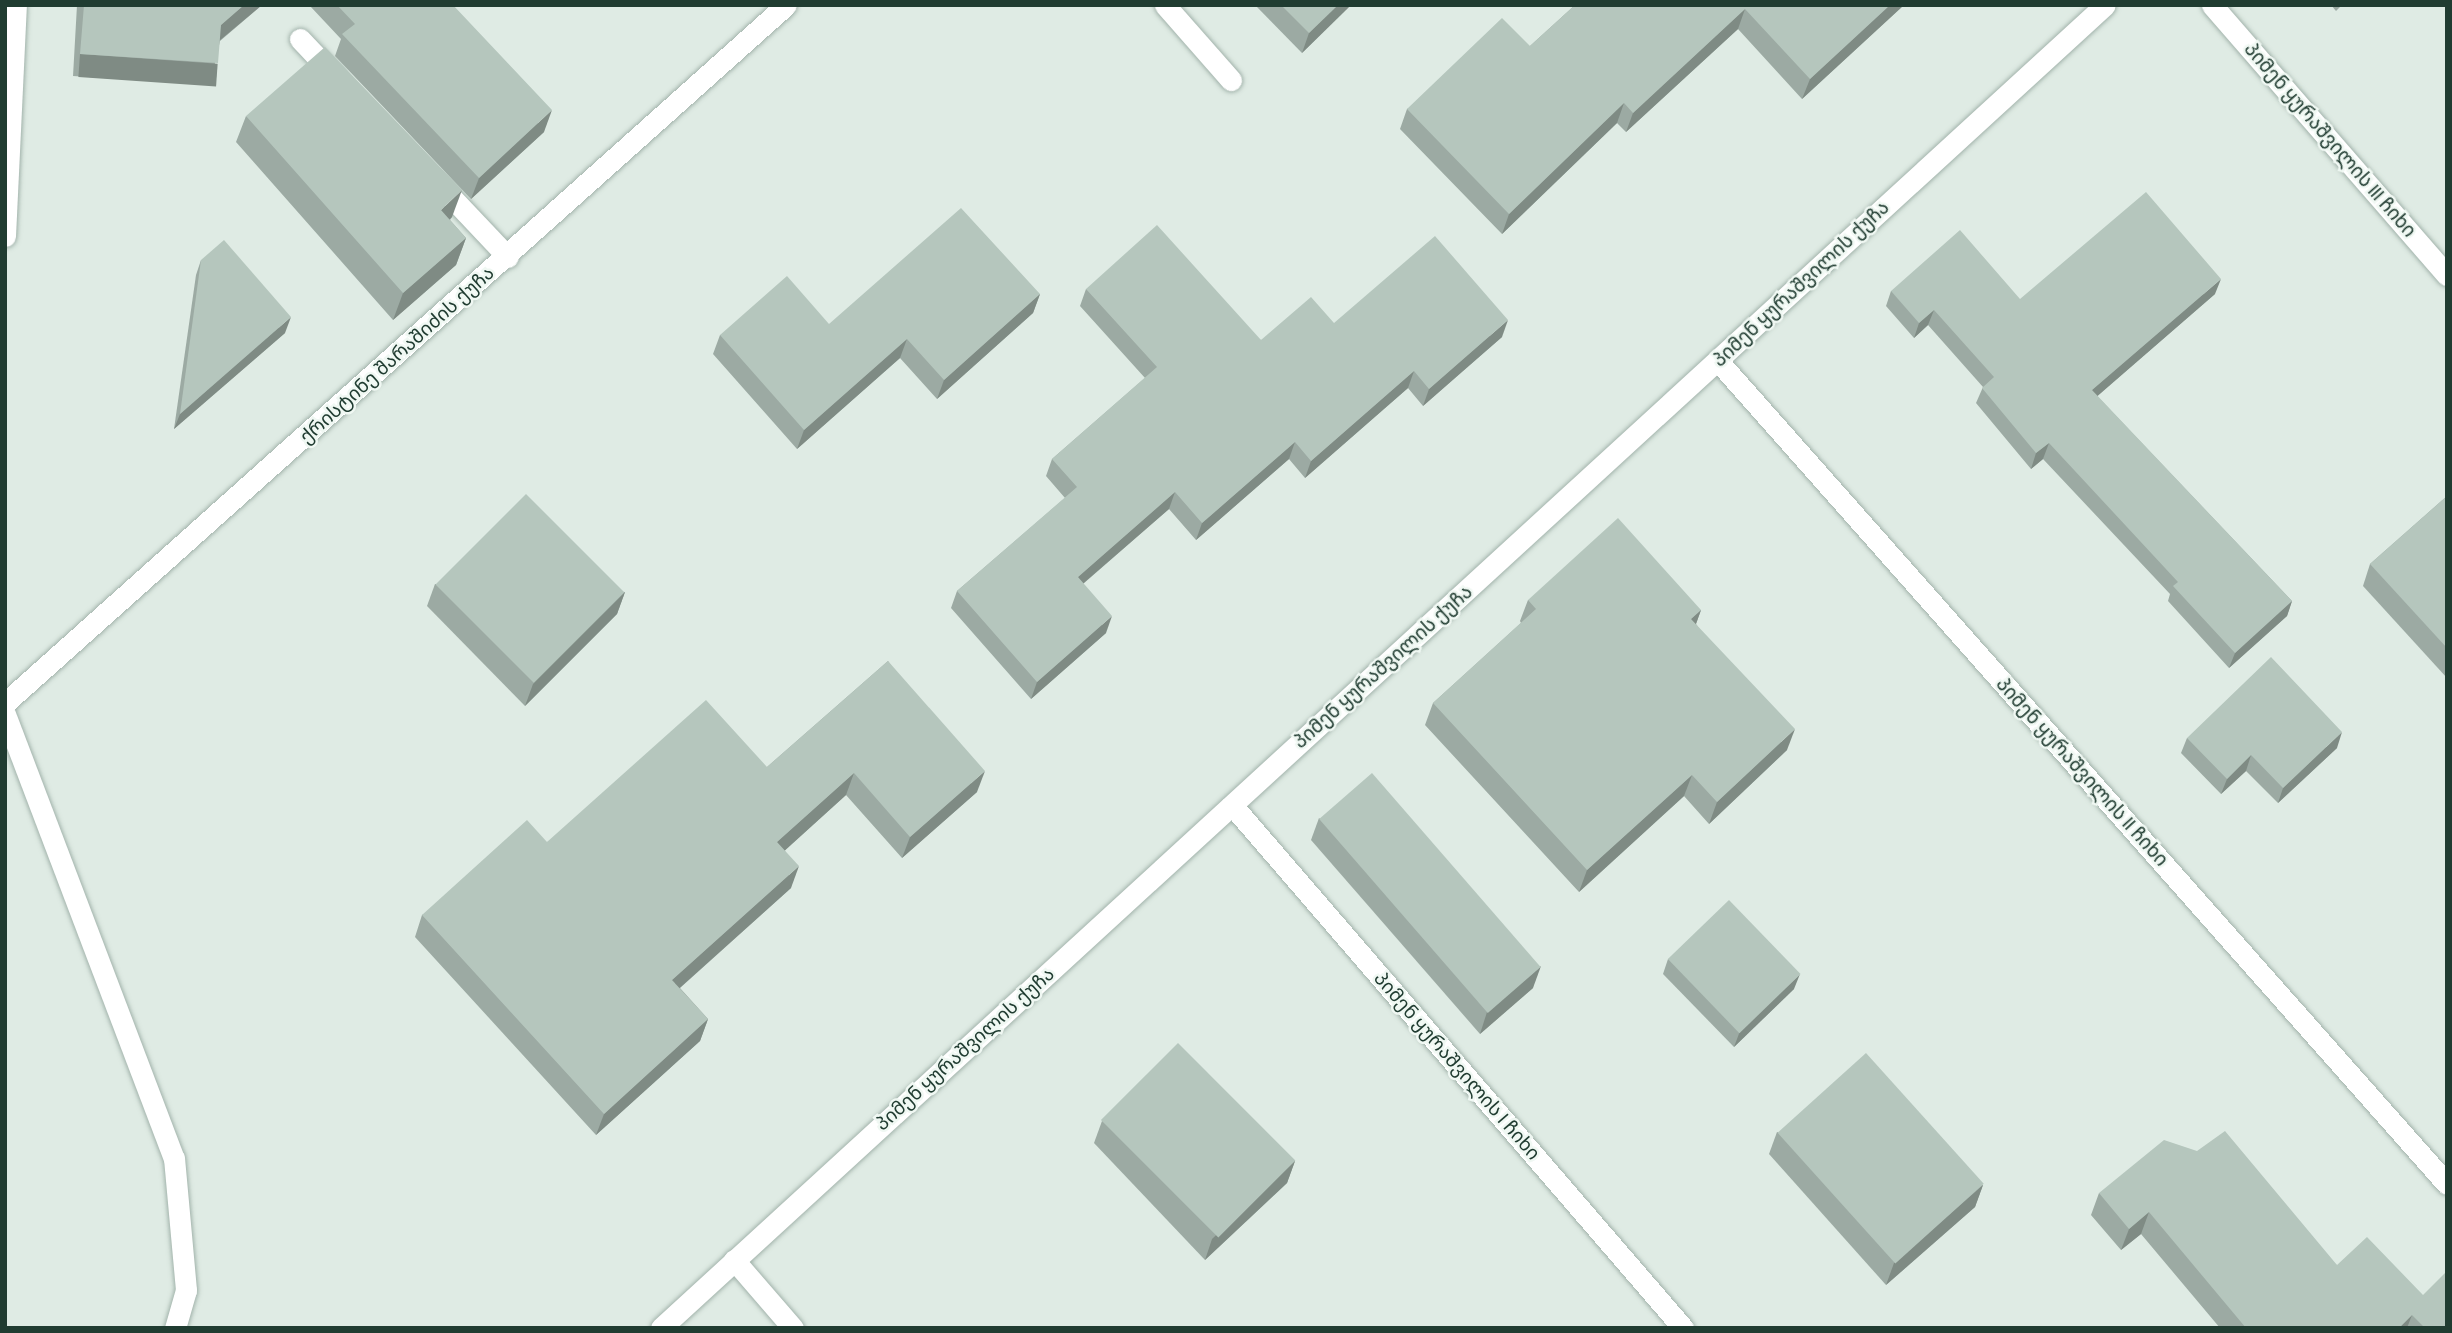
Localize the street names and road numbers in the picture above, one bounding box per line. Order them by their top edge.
street label: პიმენ ყურაშვილის III ჩიხი [2239,38,2421,242]
street label: პიმენ ყურაშვილის ქუჩა [1708,196,1894,372]
street label: ქრისტინე შარაშიძის ქუჩა [295,262,499,448]
street label: პიმენ ყურაშვილის ქუჩა [1289,581,1477,753]
street label: პიმენ ყურაშვილის II ჩიხი [1991,673,2173,871]
street label: პიმენ ყურაშვილის ქუჩა [871,963,1059,1135]
street label: პიმენ ყურაშვილის I ჩიხი [1369,967,1545,1165]

